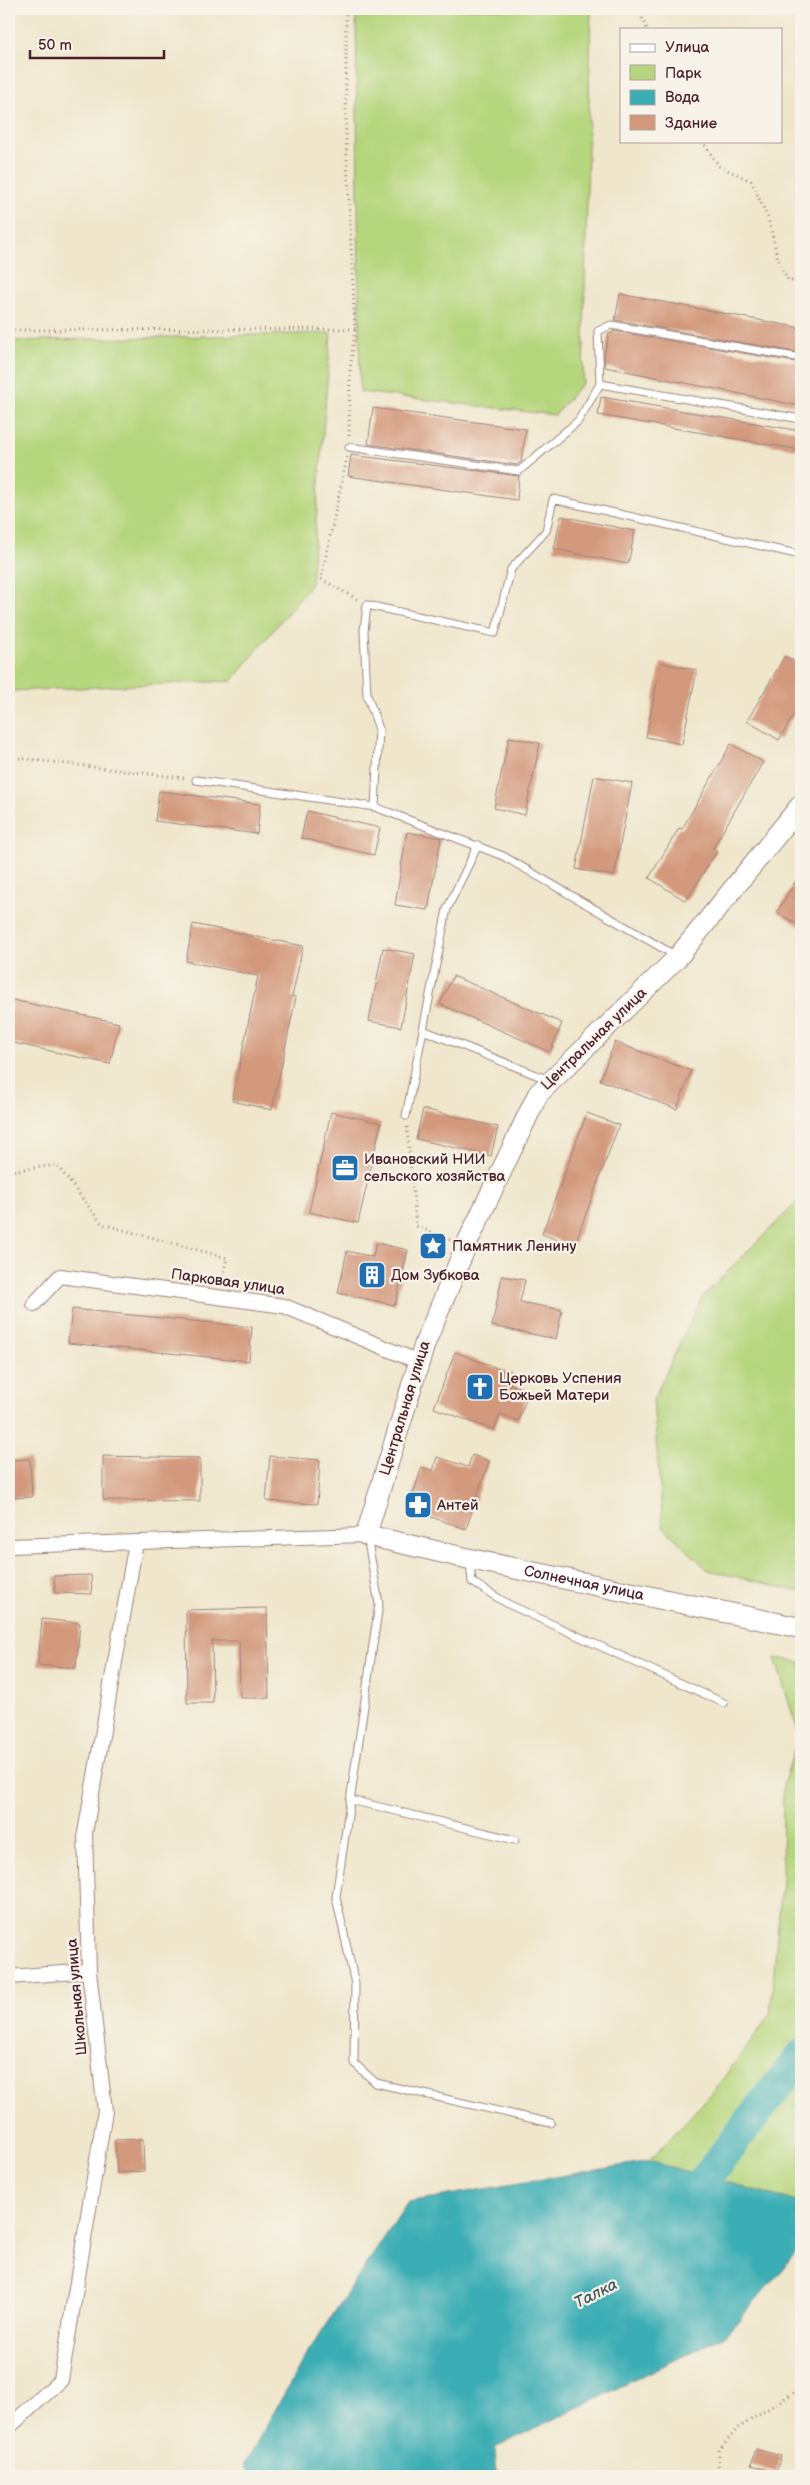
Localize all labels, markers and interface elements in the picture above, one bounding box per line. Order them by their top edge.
scale bar [30,28,164,60]
legend [620,28,782,142]
text: 50 m [38,36,72,55]
text: Улица [665,38,710,57]
text: Парк [665,64,702,83]
text: Вода [665,88,700,107]
text: Здание [665,114,717,133]
street label: Центральная улица [537,984,651,1094]
place label: Ивановский НИИ сельского хозяйства [364,1150,506,1186]
office icon: Ивановский НИИ сельского хозяйства [330,1153,360,1183]
place icon: Памятник Ленину [418,1231,448,1261]
place label: Памятник Ленину [452,1237,576,1256]
building icon: Дом Зубкова [357,1260,387,1290]
street label: Парковая улица [170,1265,286,1299]
place label: Дом Зубкова [391,1266,480,1285]
street label: Центральная улица [375,1338,435,1478]
place label: Церковь Успения Божьей Матери [499,1369,622,1405]
church icon: Церковь Успения Божьей Матери [465,1372,495,1402]
pharmacy icon: Антей [403,1490,433,1520]
place label: Антей [436,1496,478,1515]
street label: Солнечная улица [522,1561,646,1605]
street label: Школьная улица [62,1938,92,2056]
water label: Талка [571,2275,621,2313]

